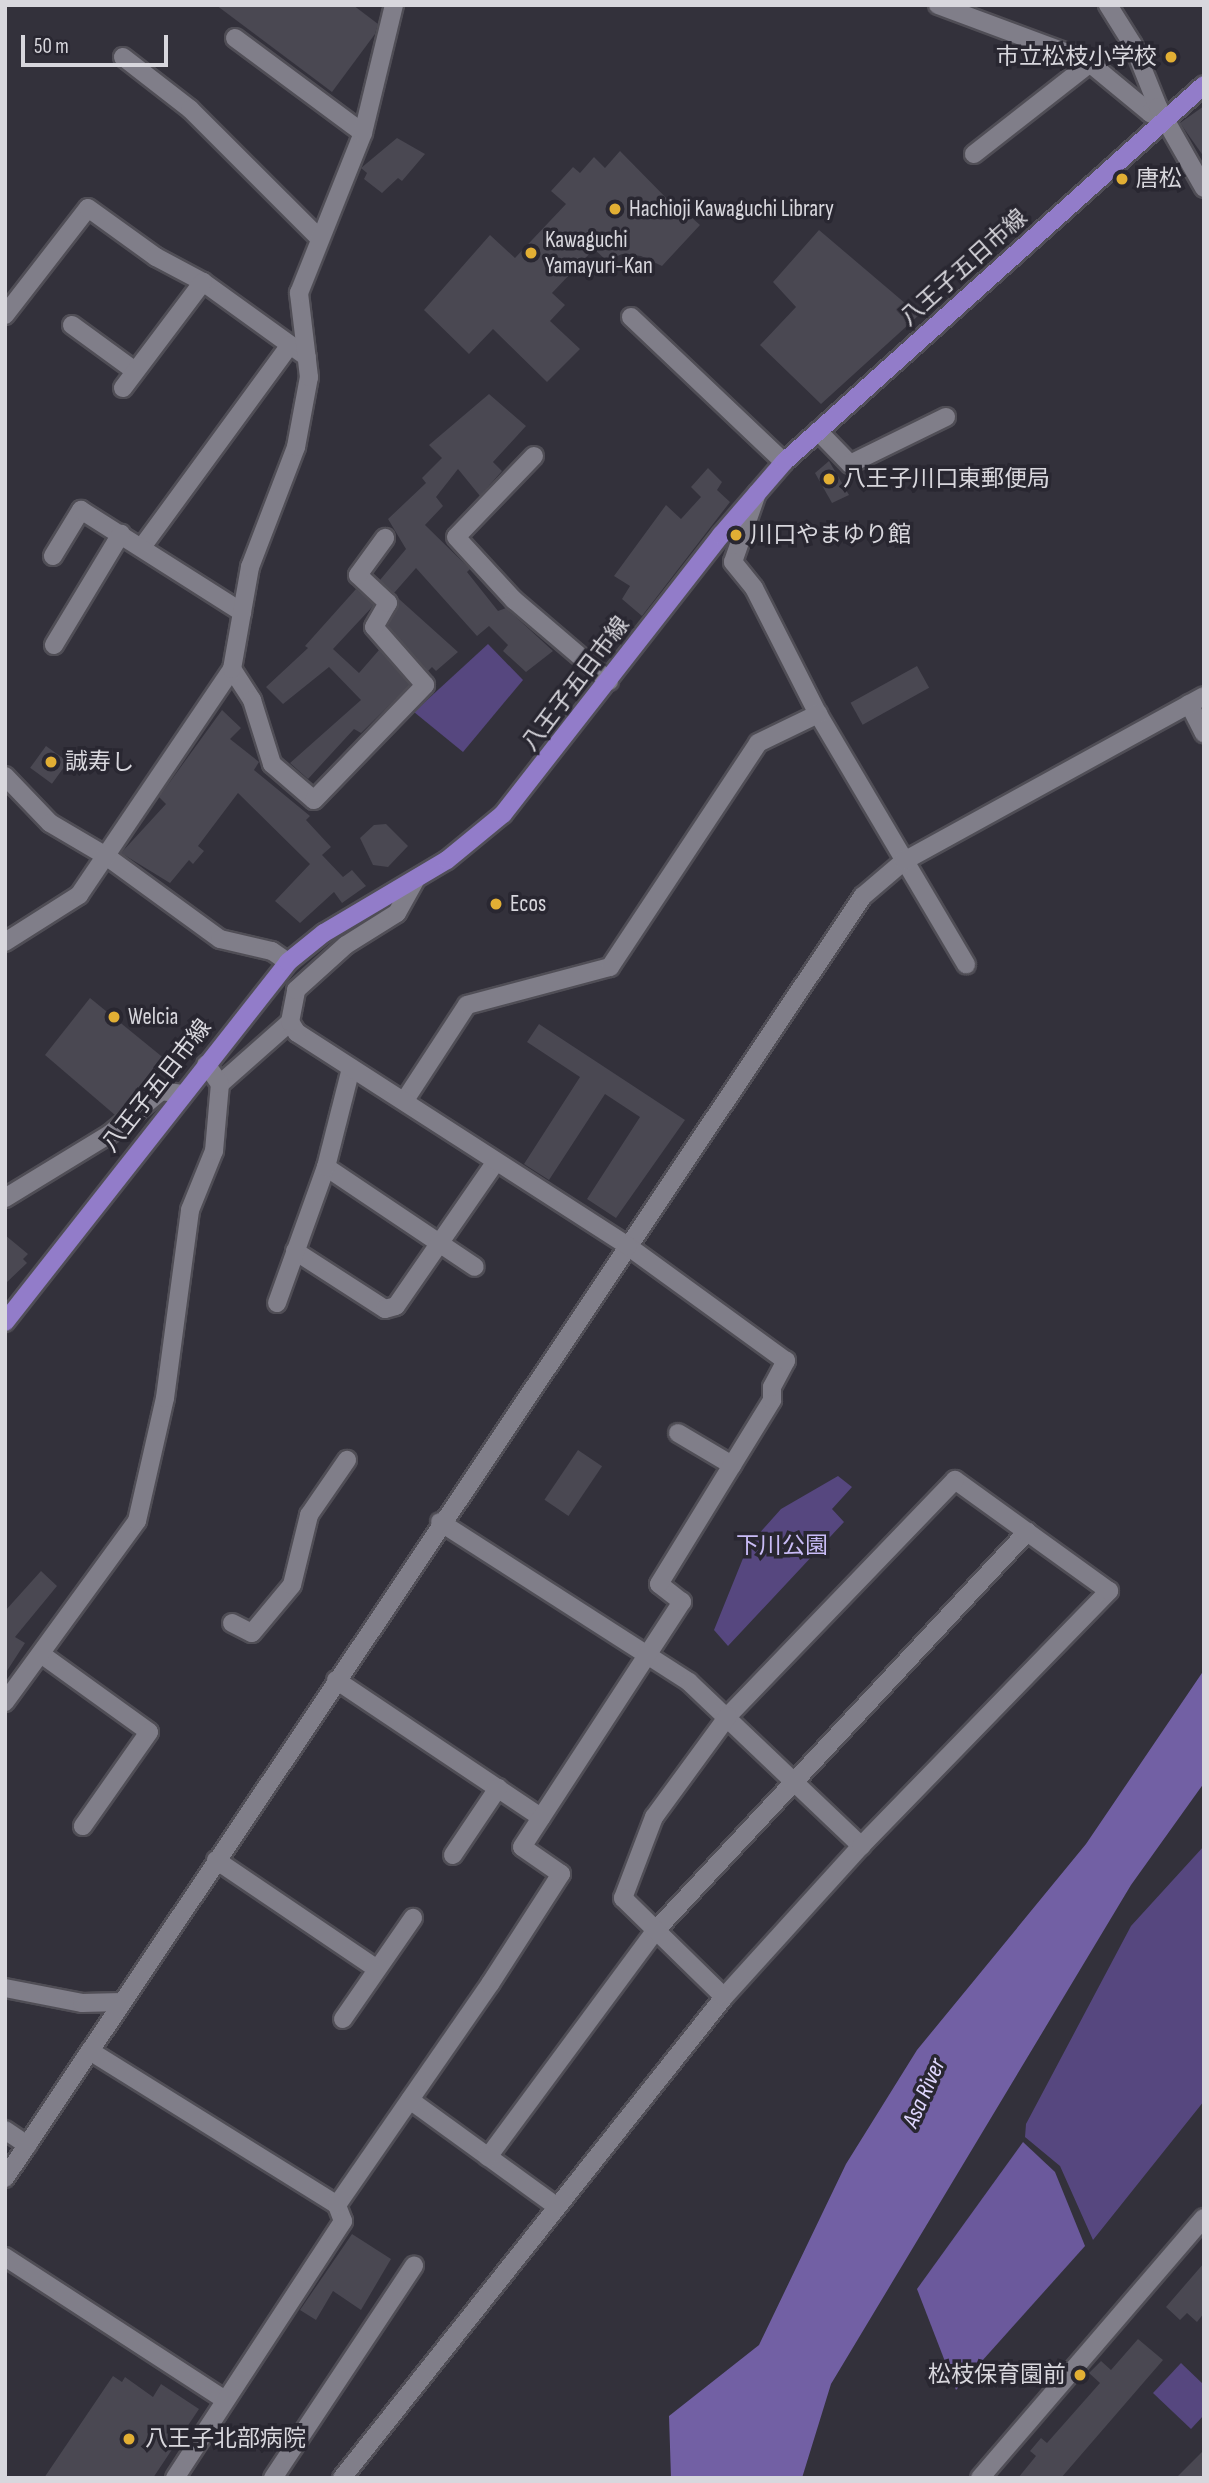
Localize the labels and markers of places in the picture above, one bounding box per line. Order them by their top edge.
place label: 市立松枝小学校 [996,43,1157,71]
marker: 市立松枝小学校 [1163,49,1179,65]
place label: 唐松 [1136,165,1182,193]
marker: 唐松 [1114,171,1130,187]
place label: Hachioji Kawaguchi Library [629,195,834,223]
marker: Hachioji Kawaguchi Library [607,201,623,217]
place label: Kawaguchi Yamayuri-Kan [545,226,653,280]
marker: Kawaguchi Yamayuri-Kan [523,245,539,261]
place label: 八王子川口東郵便局 [843,465,1050,493]
marker: 八王子川口東郵便局 [821,471,837,487]
place label: 川口やまゆり館 [750,521,911,549]
marker: 川口やまゆり館 [728,527,744,543]
place label: 誠寿し [65,748,134,776]
marker: 誠寿し [43,754,59,770]
place label: Ecos [510,890,546,918]
marker: Ecos [488,896,504,912]
place label: Welcia [128,1003,178,1031]
marker: Welcia [106,1009,122,1025]
place label: 松枝保育園前 [928,2361,1066,2389]
marker: 松枝保育園前 [1072,2367,1088,2383]
place label: 八王子北部病院 [145,2425,306,2453]
marker: 八王子北部病院 [119,2429,139,2449]

